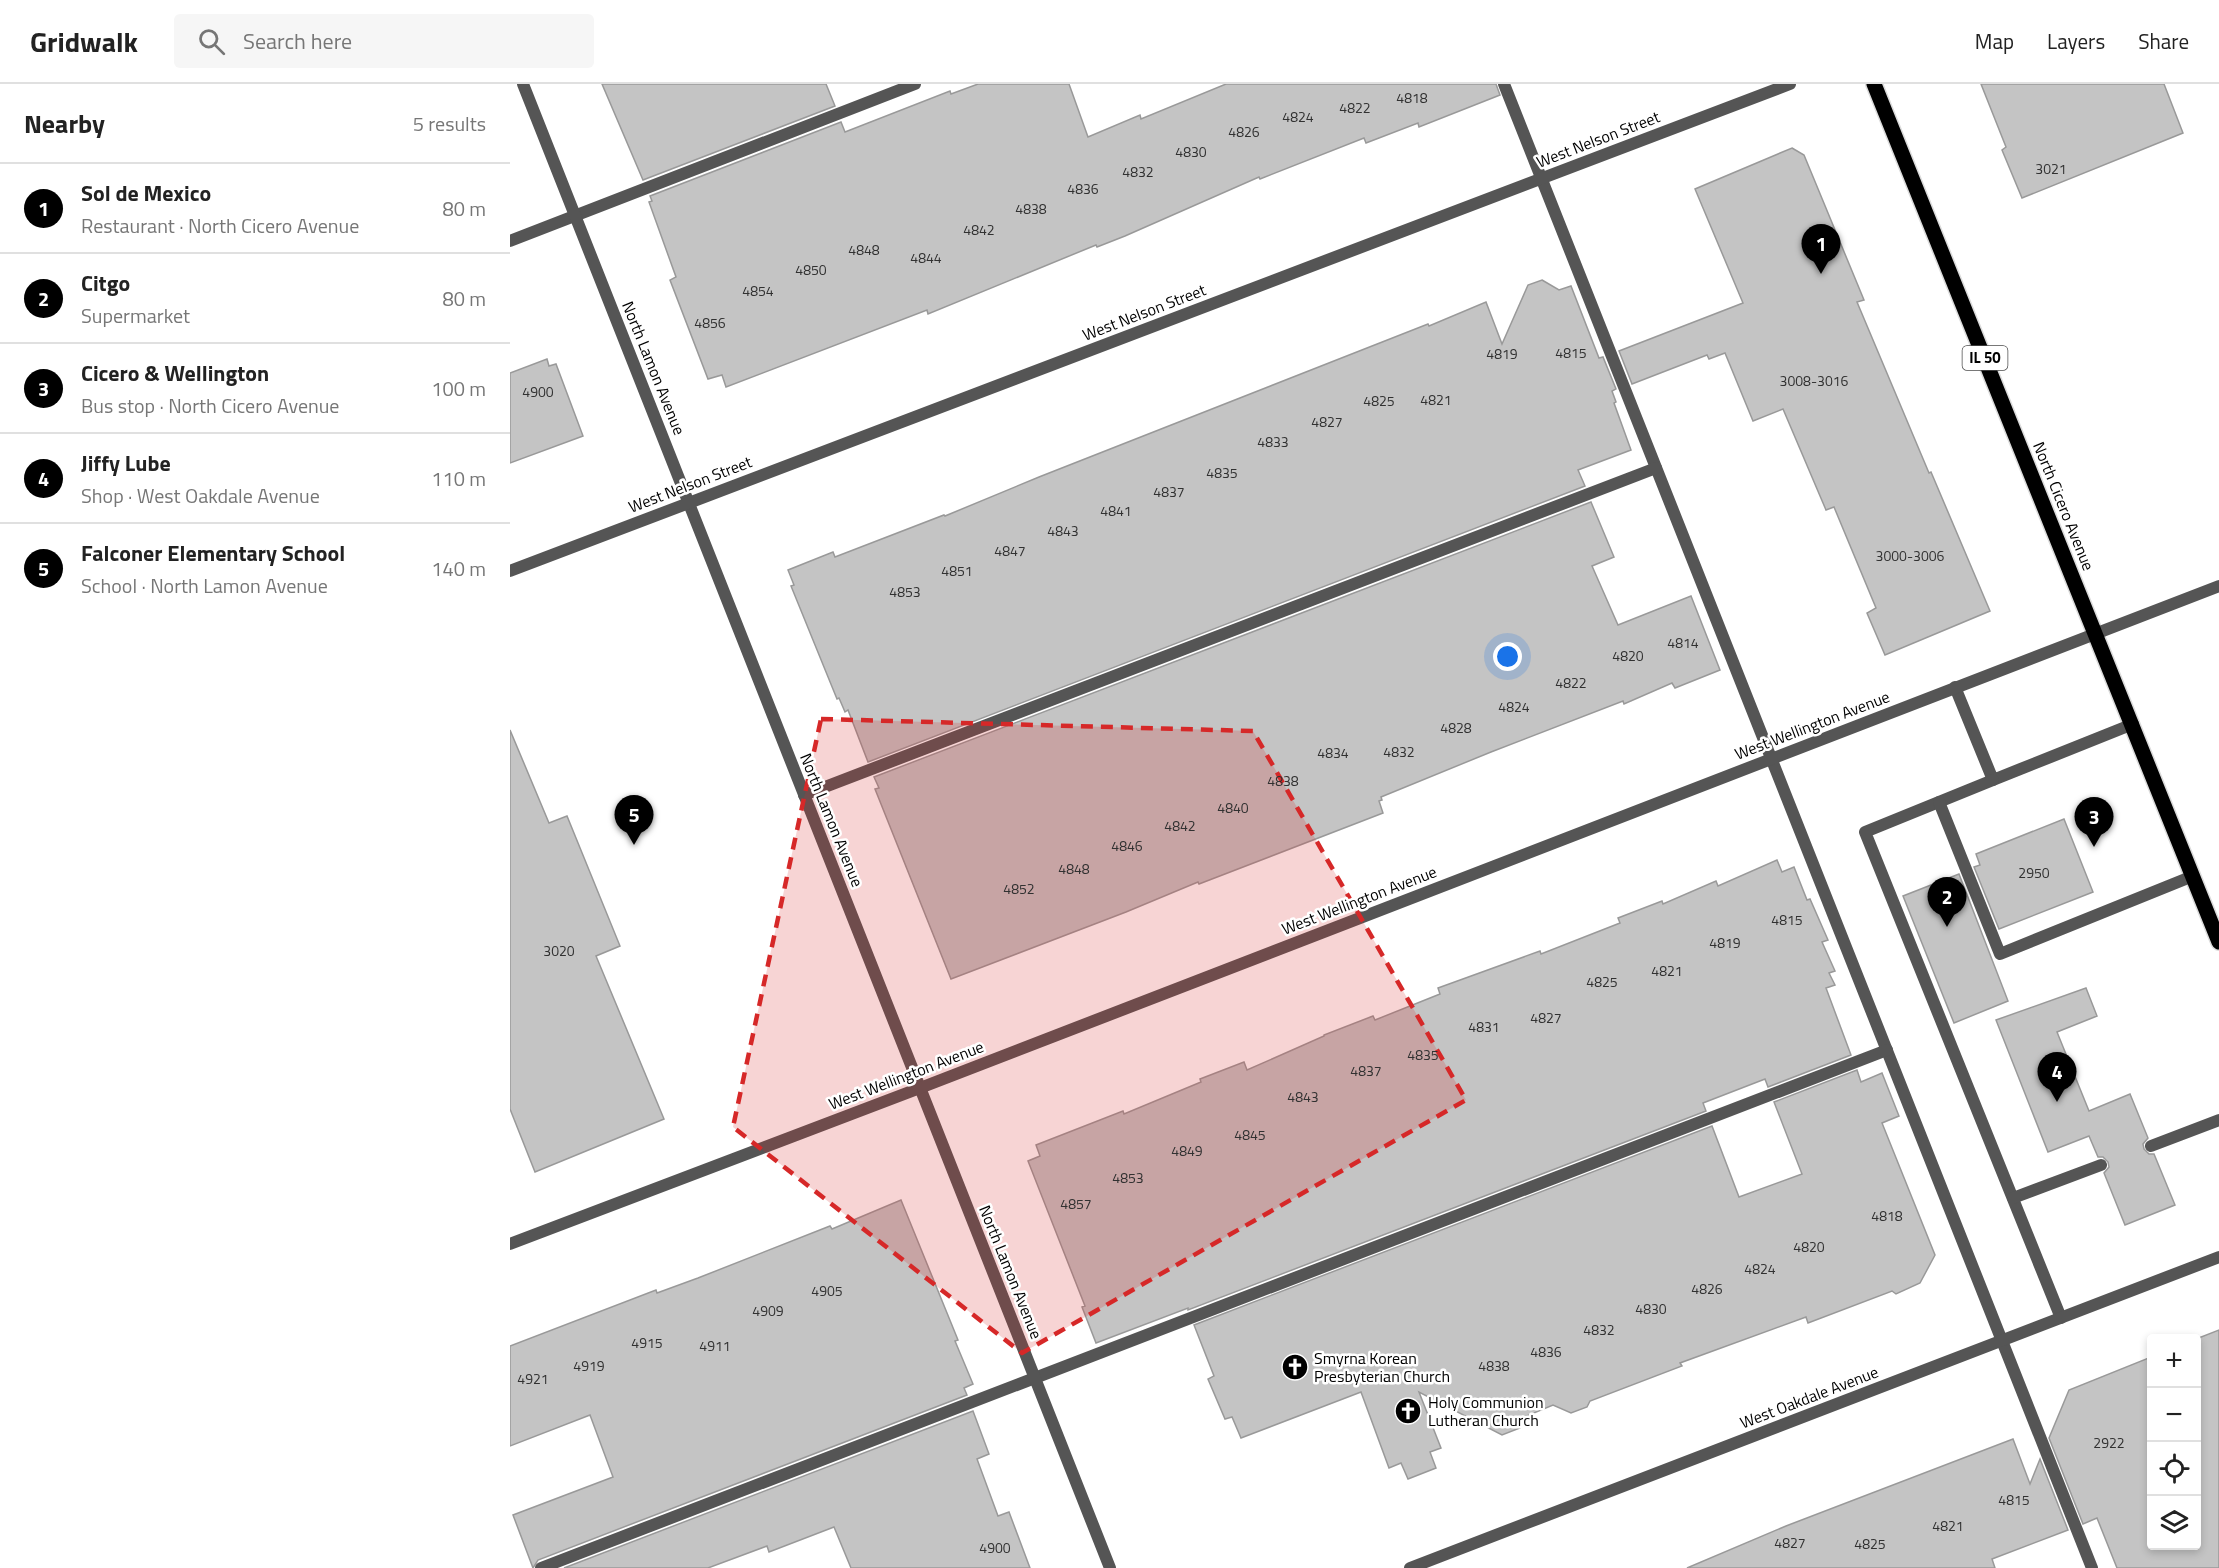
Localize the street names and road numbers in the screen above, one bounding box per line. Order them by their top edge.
street label: West Nelson Street [1533,104,1663,174]
street label: West Nelson Street [1079,277,1209,347]
street label: North Lamon Avenue [616,298,692,438]
road number: IL 50 [1962,346,2008,370]
street label: North Cicero Avenue [2027,438,2101,574]
street label: West Nelson Street [625,449,755,519]
street label: West Wellington Avenue [1731,684,1893,766]
street label: North Lamon Avenue [794,750,870,890]
street label: West Wellington Avenue [1278,859,1440,941]
street label: West Wellington Avenue [825,1034,987,1116]
street label: North Lamon Avenue [973,1202,1049,1342]
street label: West Oakdale Avenue [1736,1360,1882,1434]

